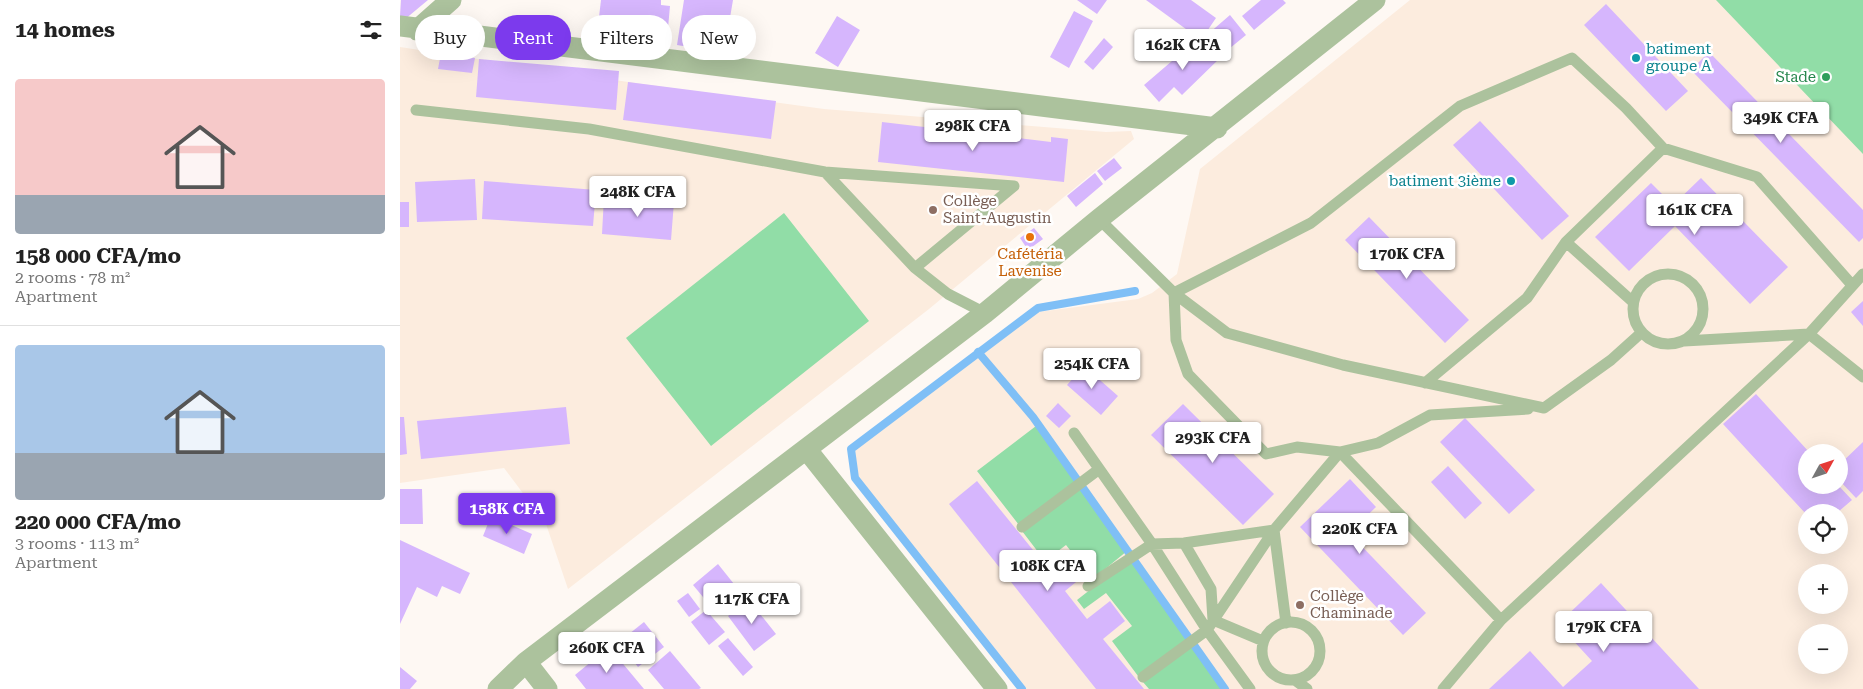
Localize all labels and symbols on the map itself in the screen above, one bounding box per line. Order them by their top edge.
pin: 162K CFA [1131,28,1235,71]
place label: batiment groupe A [1646,40,1712,75]
marker: batiment groupe A [1630,52,1642,64]
place label: Stade [1775,68,1816,86]
marker: Stade [1820,71,1832,83]
pin: 349K CFA [1729,102,1833,144]
pin: 298K CFA [921,110,1025,152]
place label: batiment 3ième [1389,172,1501,190]
marker: batiment 3ième [1505,175,1517,187]
pin: 248K CFA [586,176,690,218]
place label: Collège Saint-Augustin [943,192,1052,227]
pin: 161K CFA [1643,194,1747,236]
marker: Collège Saint-Augustin [927,204,939,216]
marker: Cafétéria Lavenise [1024,231,1036,243]
pin: 170K CFA [1355,238,1459,280]
place label: Cafétéria Lavenise [997,245,1063,280]
pin: 254K CFA [1040,348,1144,390]
pin: 293K CFA [1161,422,1265,464]
north arrow [1798,444,1848,494]
pin: 158K CFA [455,492,559,535]
pin: 220K CFA [1308,512,1412,555]
pin: 108K CFA [996,550,1100,592]
pin: 117K CFA [700,582,804,625]
place label: Collège Chaminade [1310,587,1393,622]
marker: Collège Chaminade [1294,599,1306,611]
pin: 179K CFA [1552,610,1656,653]
pin: 260K CFA [555,632,659,674]

